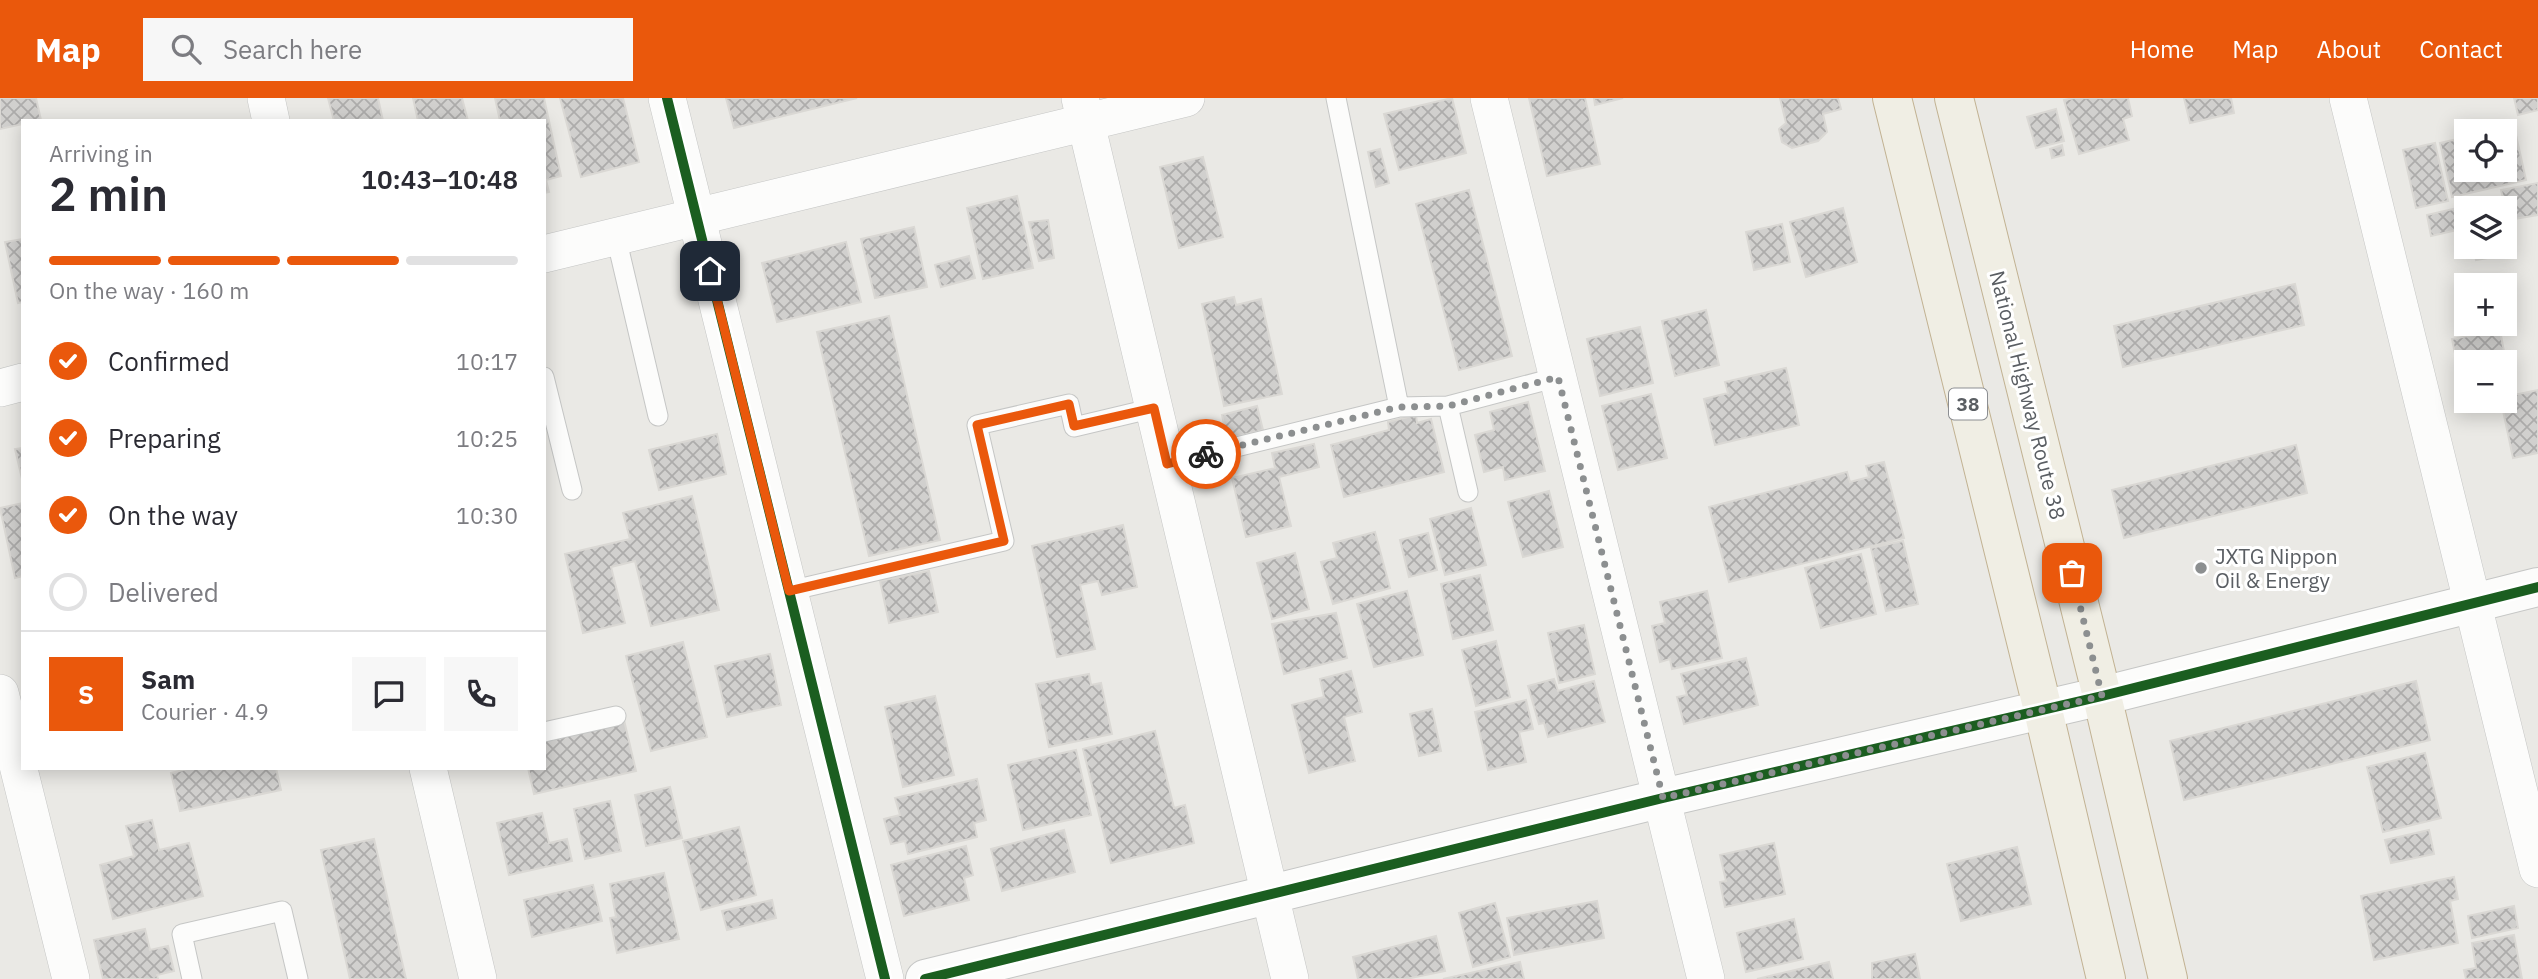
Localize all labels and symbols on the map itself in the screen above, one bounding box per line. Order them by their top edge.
pin [680,241,740,301]
street label: National Highway Route 38 [1984,268,2072,522]
road number: 38 [1949,388,1987,420]
courier [1171,419,1241,489]
place label: JXTG Nippon Oil & Energy [2215,542,2338,594]
pin [2042,543,2102,603]
marker: JXTG Nippon Oil & Energy [2193,560,2209,576]

